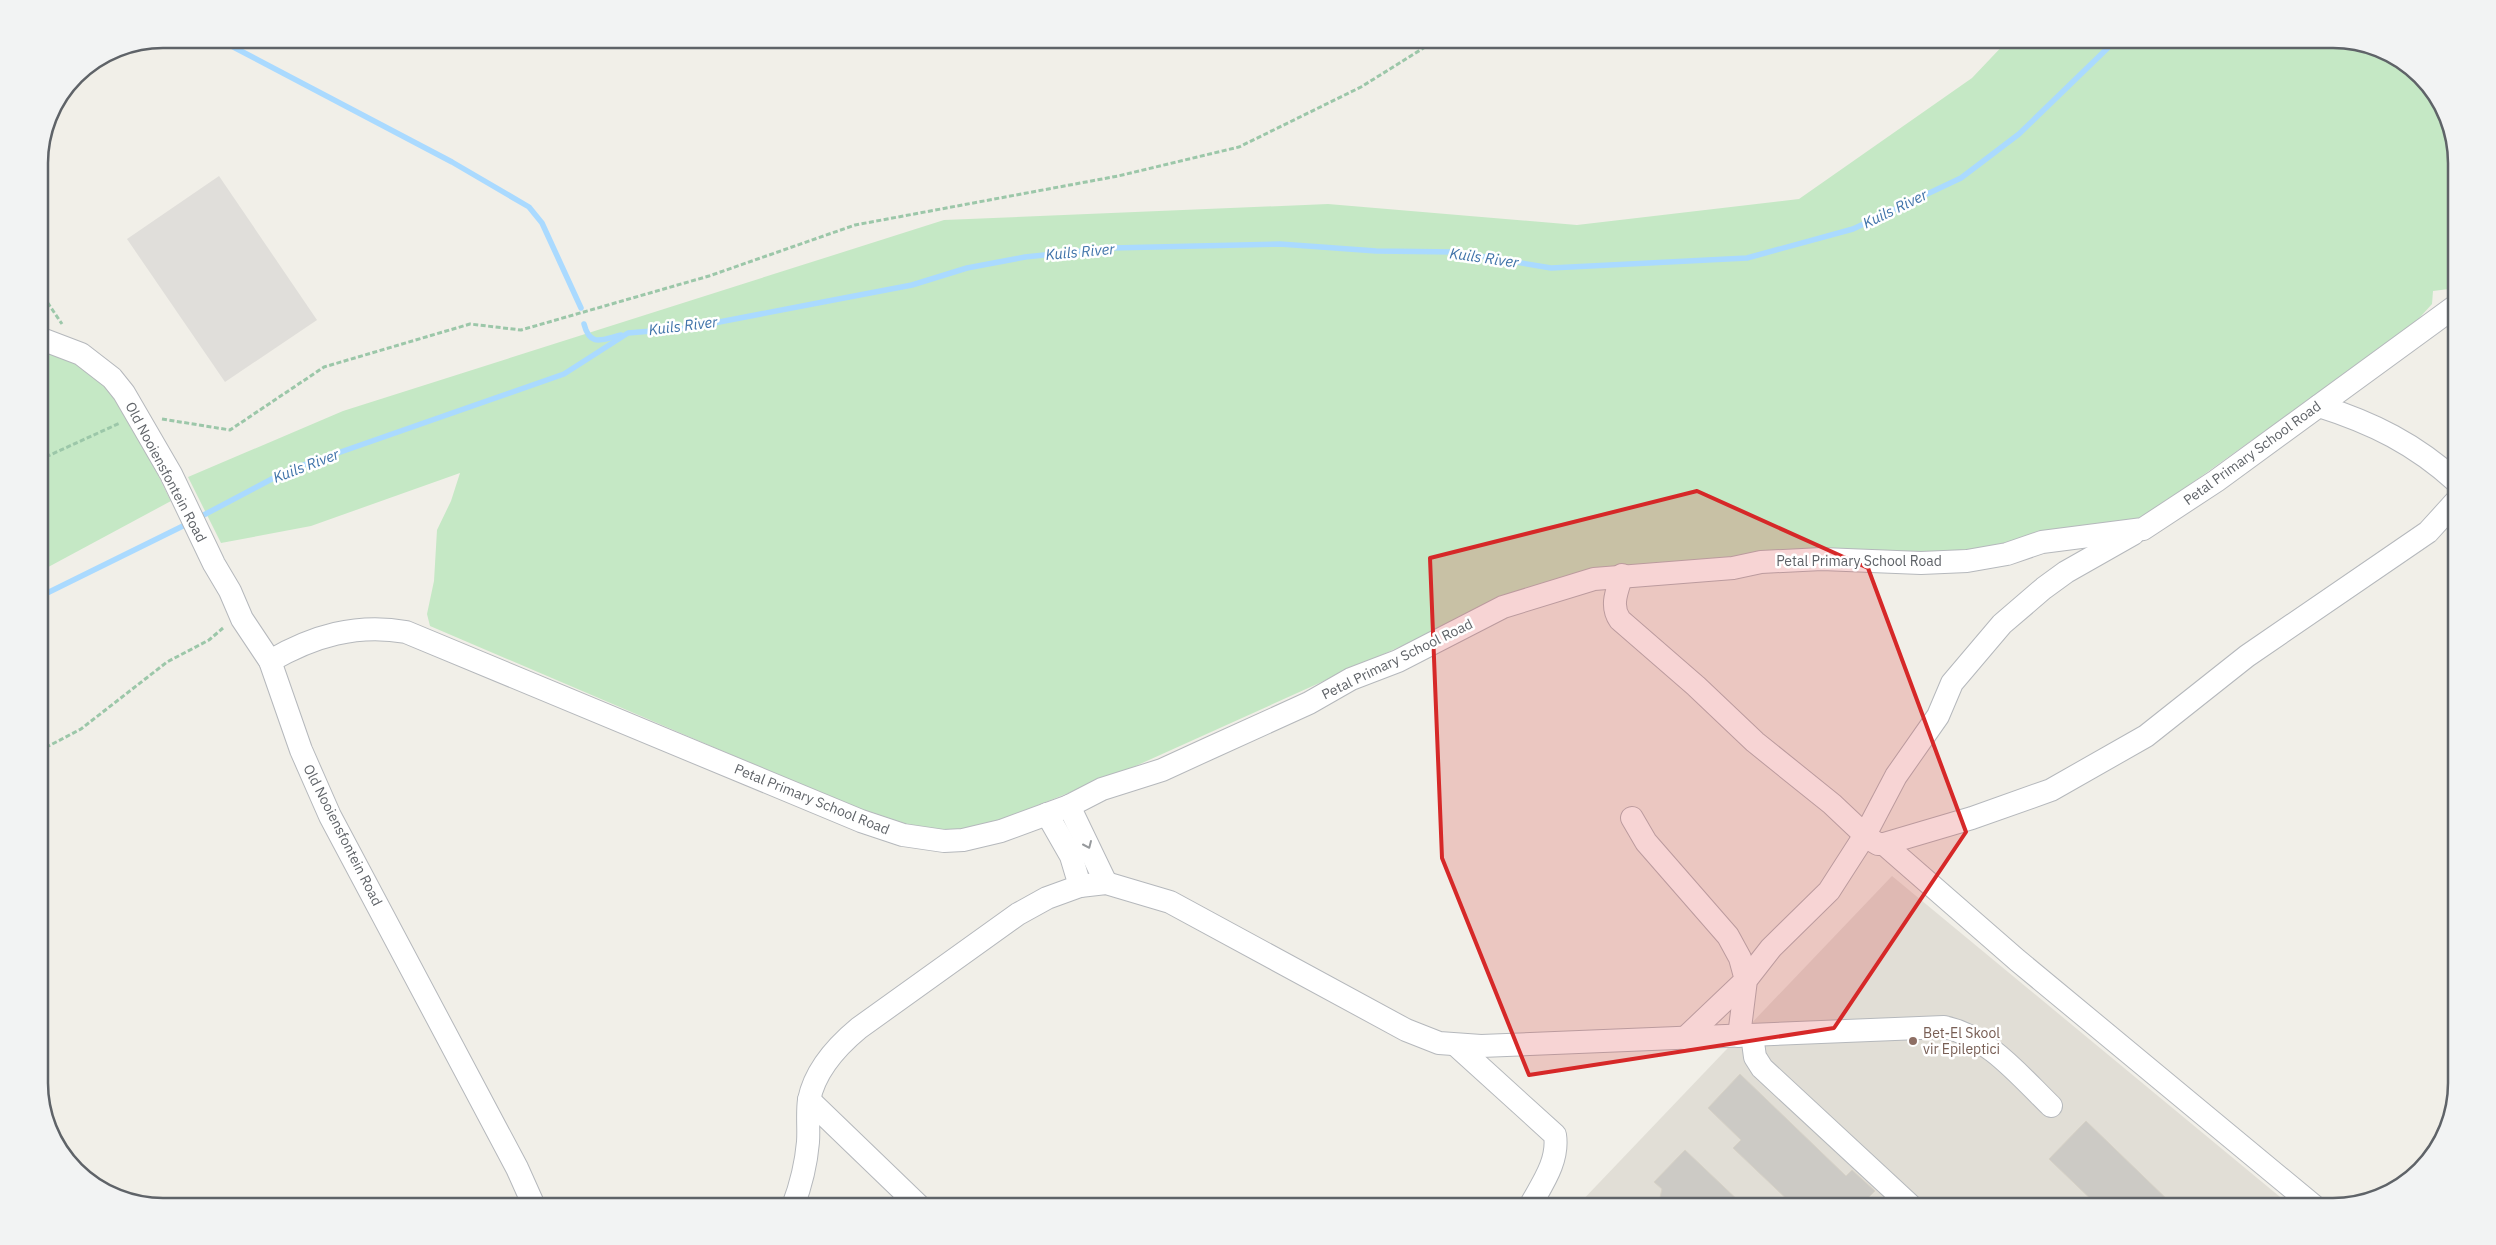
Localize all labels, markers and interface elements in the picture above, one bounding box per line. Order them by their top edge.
water label: Kuils River [1859,185,1931,232]
water label: Kuils River [1045,239,1116,264]
water label: Kuils River [1448,243,1520,272]
water label: Kuils River [647,312,719,339]
street label: Petal Primary School Road [2180,397,2324,509]
street label: Old Nooiensfontein Road [121,399,211,545]
water label: Kuils River [270,444,342,487]
street label: Petal Primary School Road [1776,552,1942,570]
street label: Petal Primary School Road [1319,615,1475,703]
street label: Petal Primary School Road [732,760,892,838]
street label: Old Nooiensfontein Road [299,761,387,909]
one-way arrow [1081,840,1092,849]
place label: Bet-El Skool vir Epileptici [1923,1024,2000,1058]
marker: Bet-El Skool vir Epileptici [1907,1035,1919,1047]

